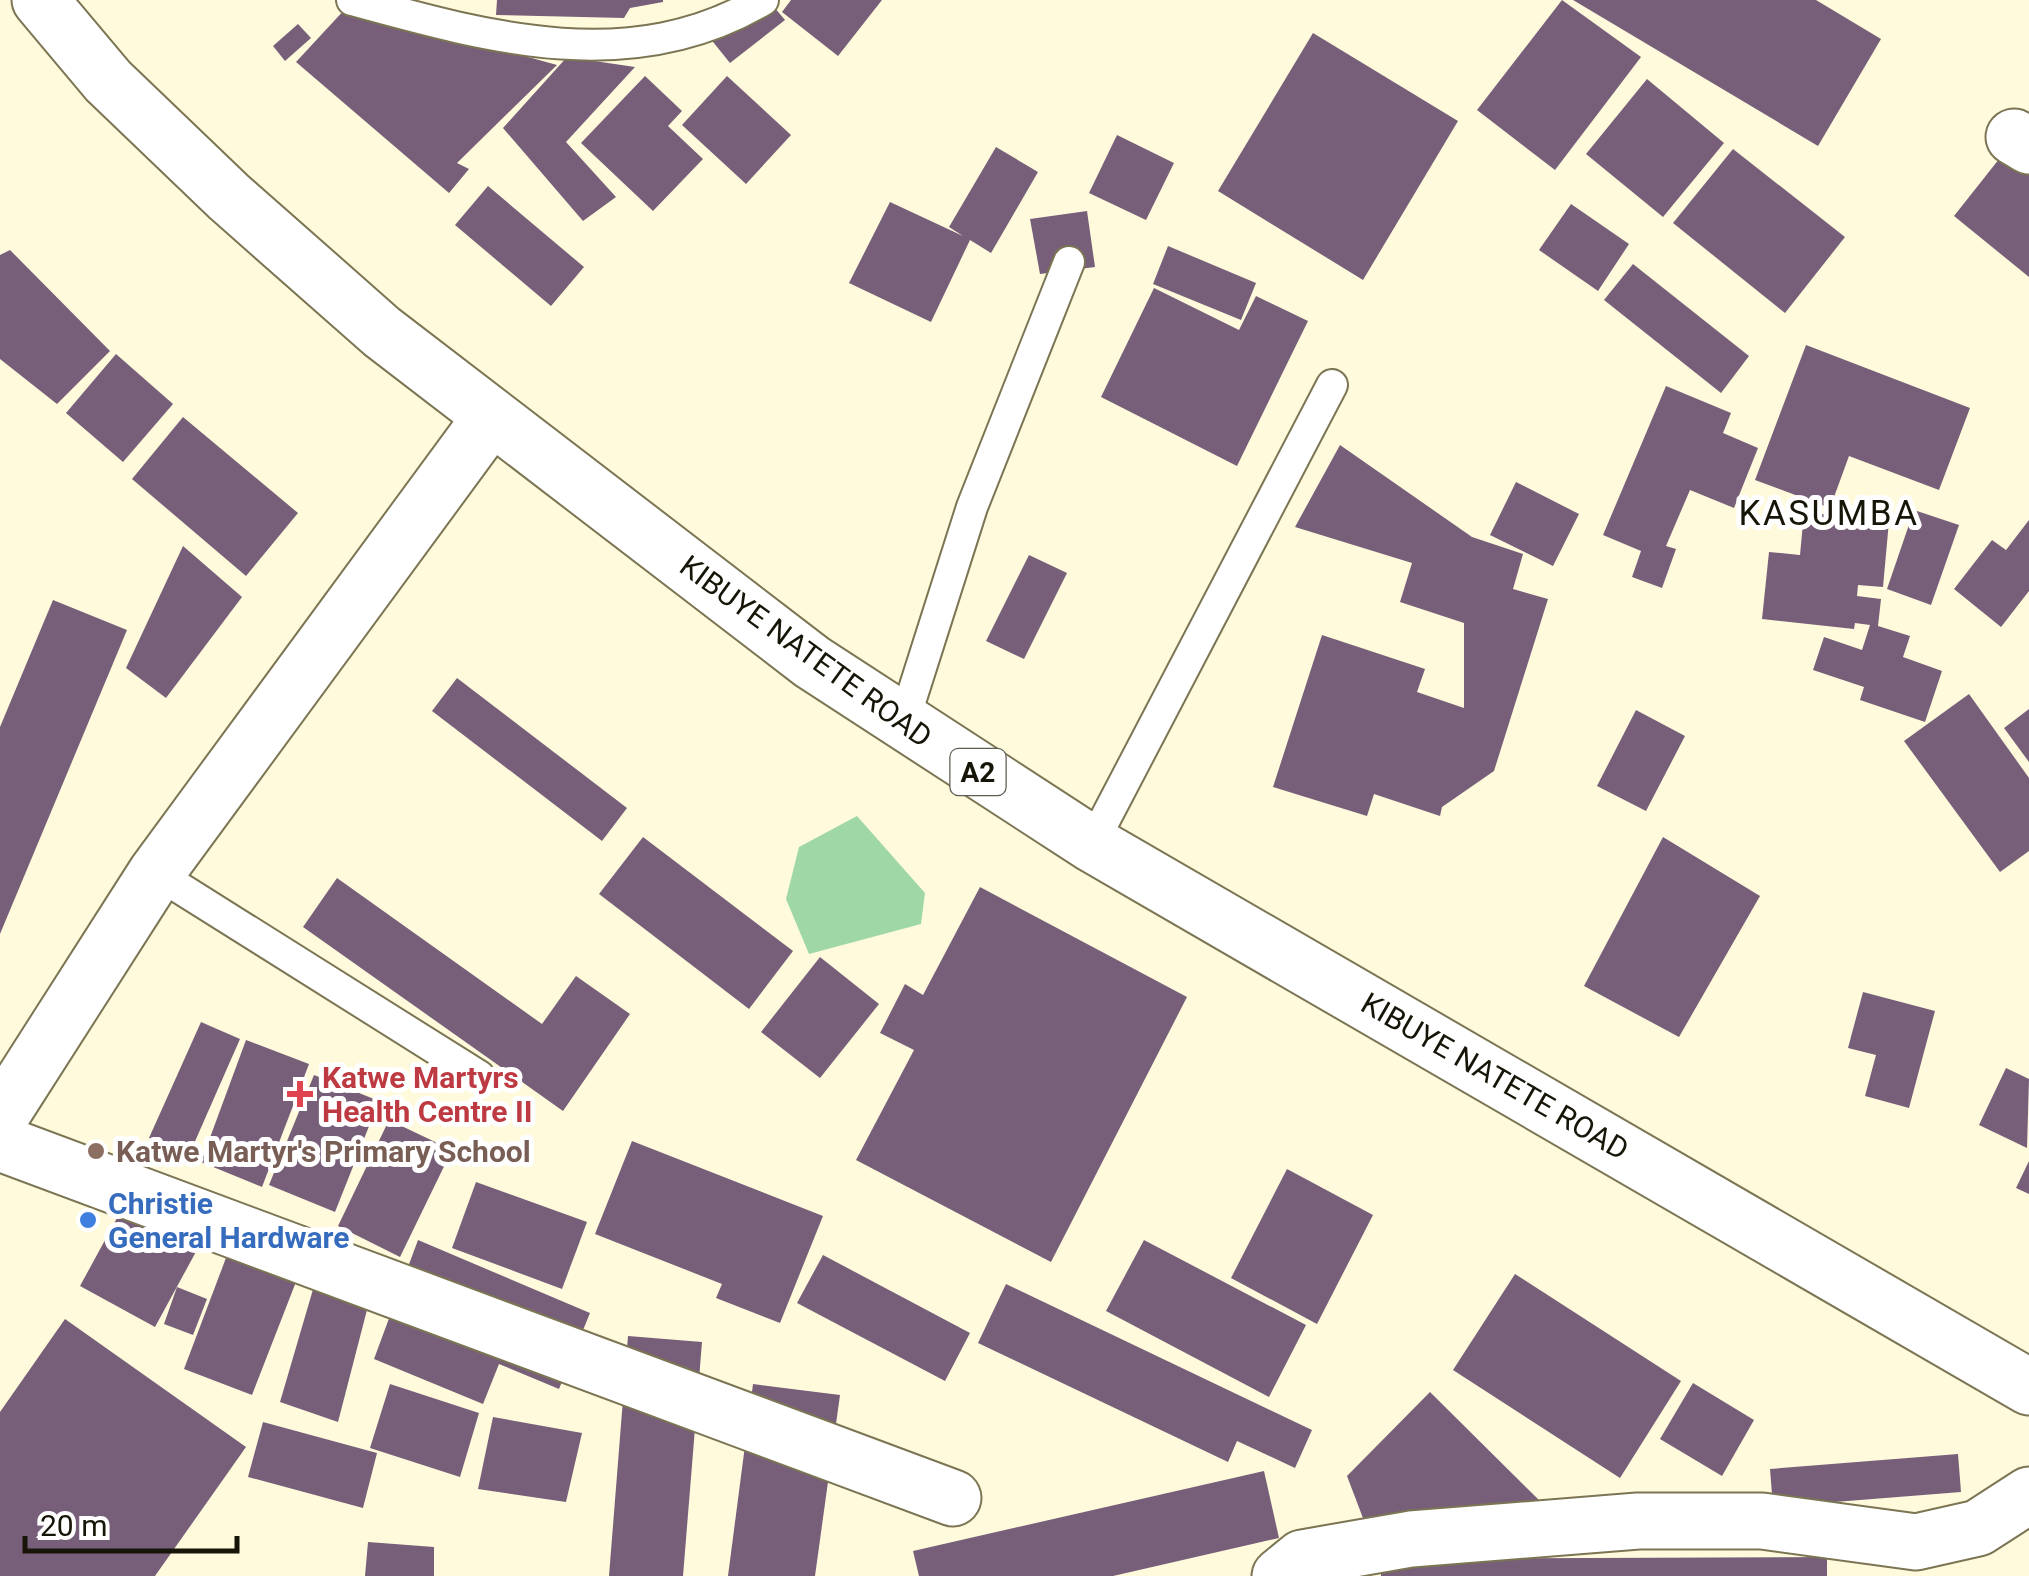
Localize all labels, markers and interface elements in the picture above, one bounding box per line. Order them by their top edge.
district label: KASUMBA [1739,493,1919,534]
street label: KIBUYE NATETE ROAD [673,548,939,754]
road number: A2 [950,749,1006,795]
street label: KIBUYE NATETE ROAD [1355,985,1635,1167]
place label: Katwe Martyrs Health Centre II [322,1060,533,1129]
marker: Katwe Martyrs Health Centre II [287,1081,313,1107]
place label: Katwe Martyr's Primary School [116,1134,531,1169]
marker: Katwe Martyr's Primary School [85,1140,107,1162]
place label: Christie General Hardware [108,1186,349,1255]
marker: Christie General Hardware [77,1209,99,1231]
scale bar [25,1491,238,1553]
text: 20 m [40,1508,107,1543]

